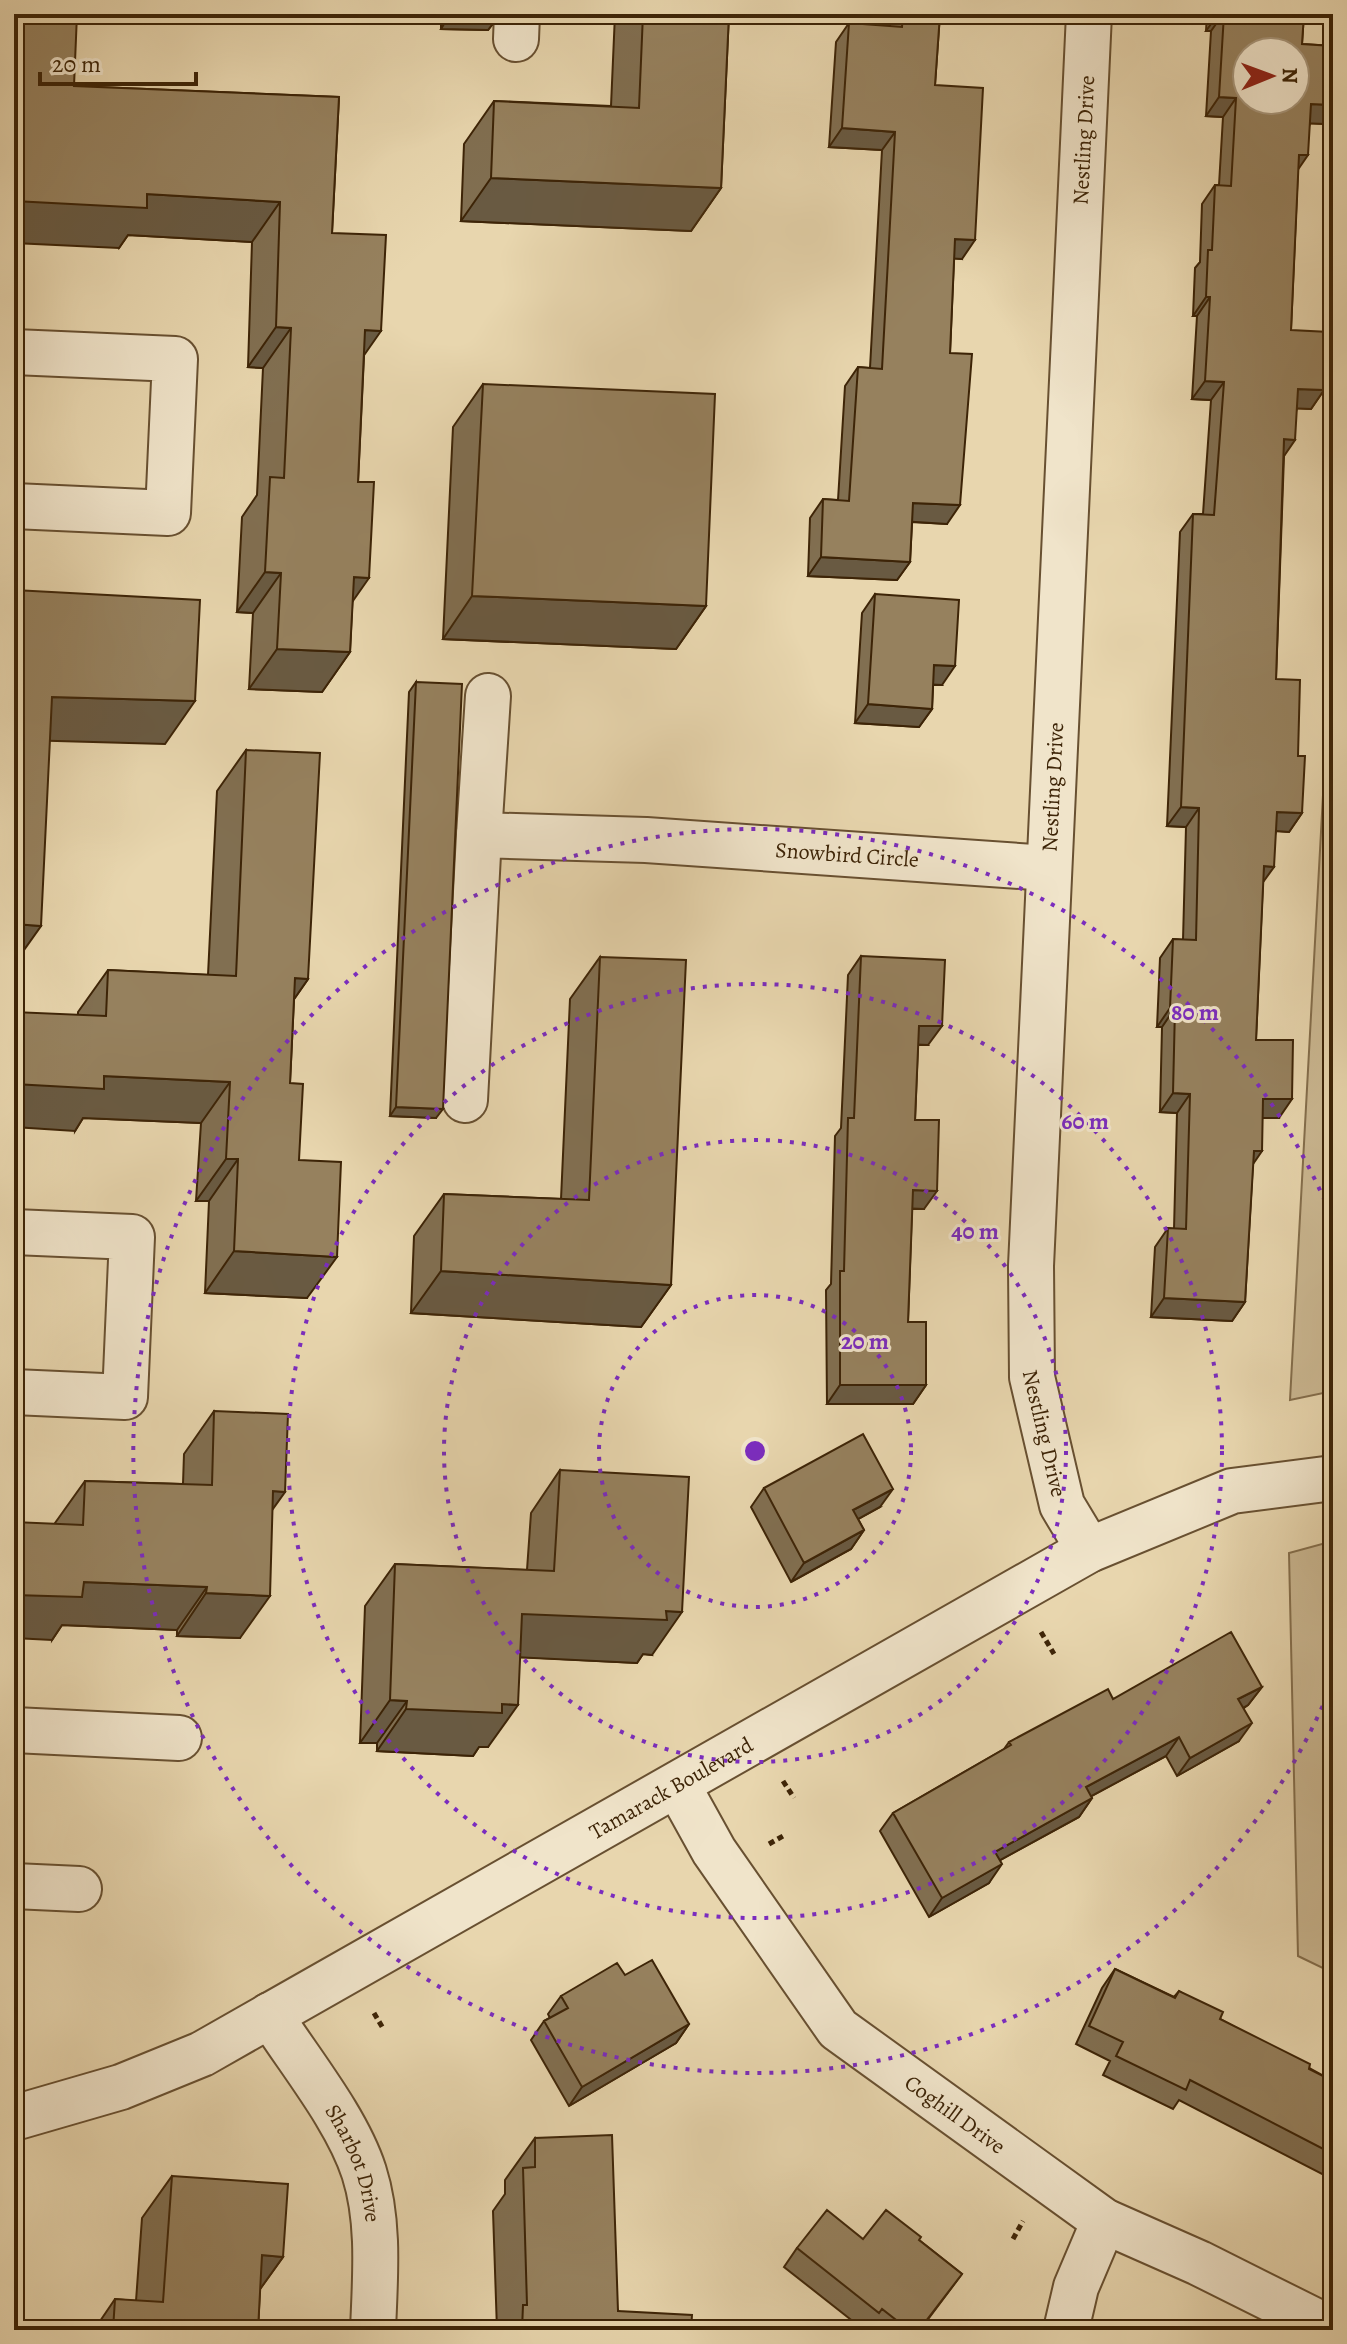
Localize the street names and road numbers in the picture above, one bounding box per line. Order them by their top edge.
street label: Nestling Drive [1066,74,1102,206]
street label: Nestling Drive [1035,721,1071,853]
street label: Snowbird Circle [774,835,920,875]
street label: Nestling Drive [1015,1367,1074,1500]
street label: Tamarack Boulevard [584,1730,759,1847]
street label: Coghill Drive [898,2068,1011,2161]
street label: Sharbot Drive [318,2098,388,2224]

